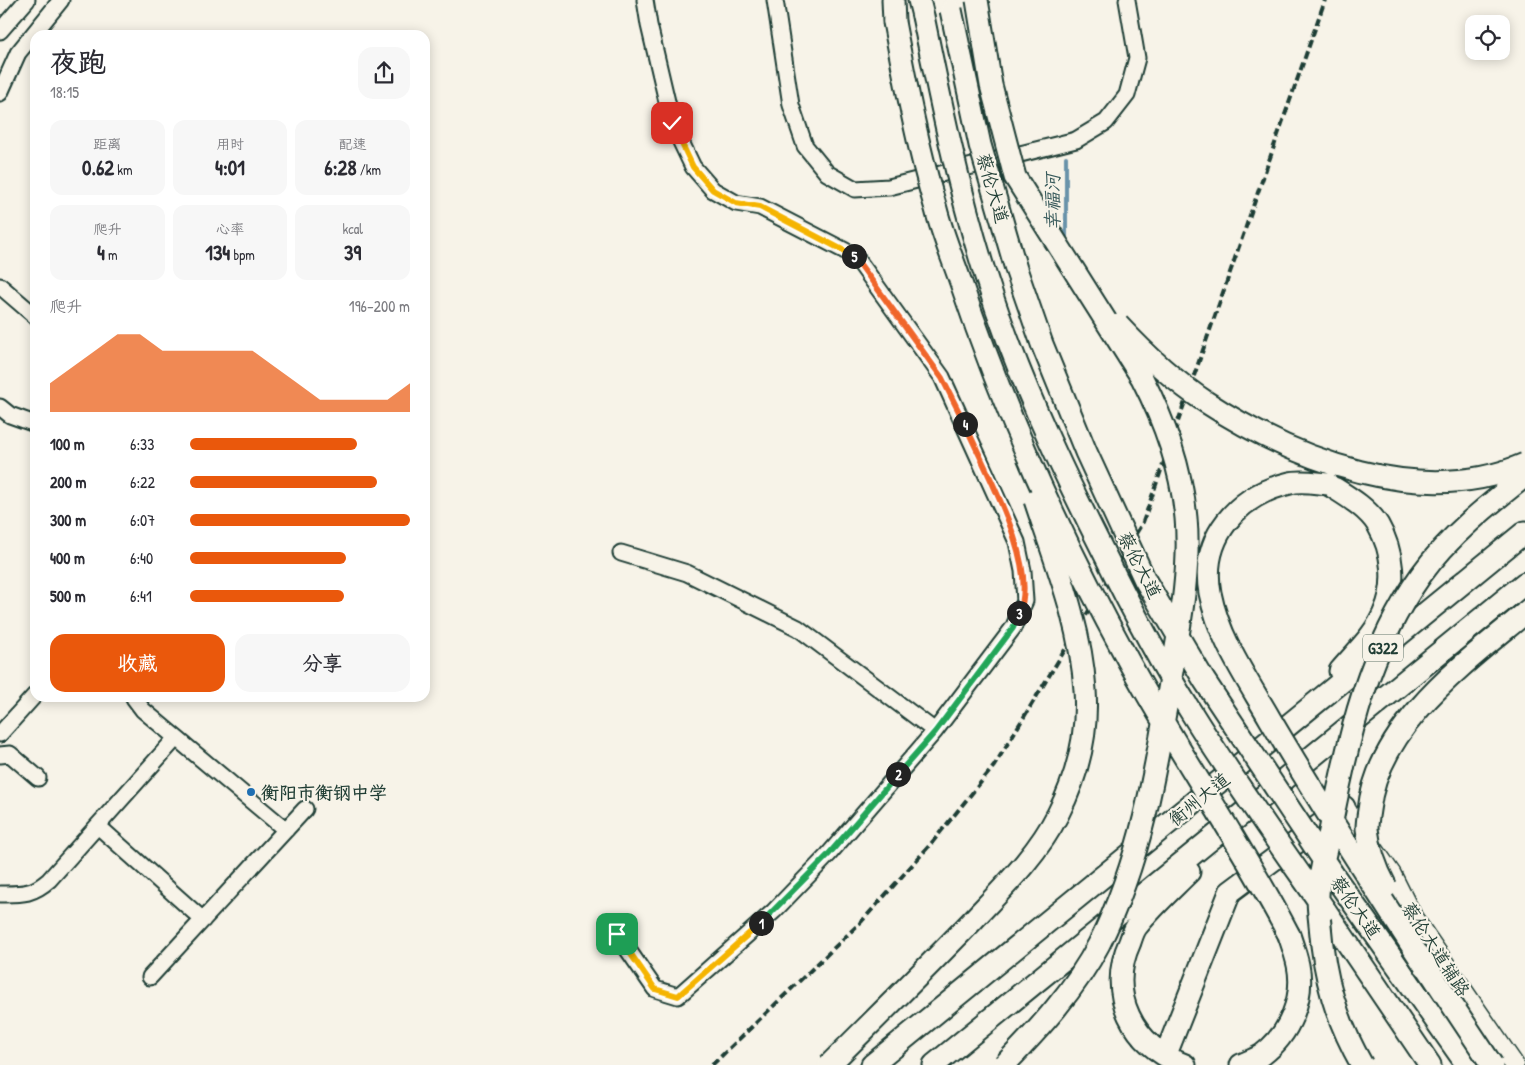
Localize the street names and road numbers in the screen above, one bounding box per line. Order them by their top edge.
street label: 蔡伦大道 [971,150,1015,226]
street label: 蔡伦大道 [1113,527,1167,603]
road number: G322 [1363,634,1403,661]
street label: 衡州大道 [1163,767,1235,831]
street label: 蔡伦大道 [1325,870,1387,944]
street label: 蔡伦大道辅路 [1396,897,1476,1001]

